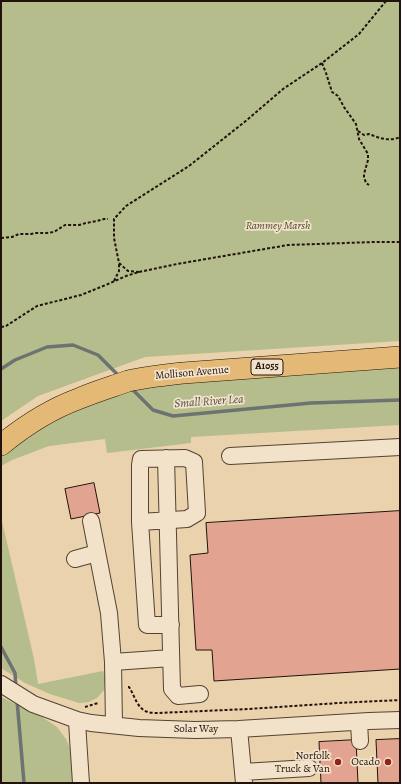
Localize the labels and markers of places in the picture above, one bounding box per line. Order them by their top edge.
place label: Norfolk Truck & Van [275,749,330,775]
place label: Ocado [351,755,380,769]
marker: Norfolk Truck & Van [333,757,343,767]
marker: Ocado [383,757,393,767]

